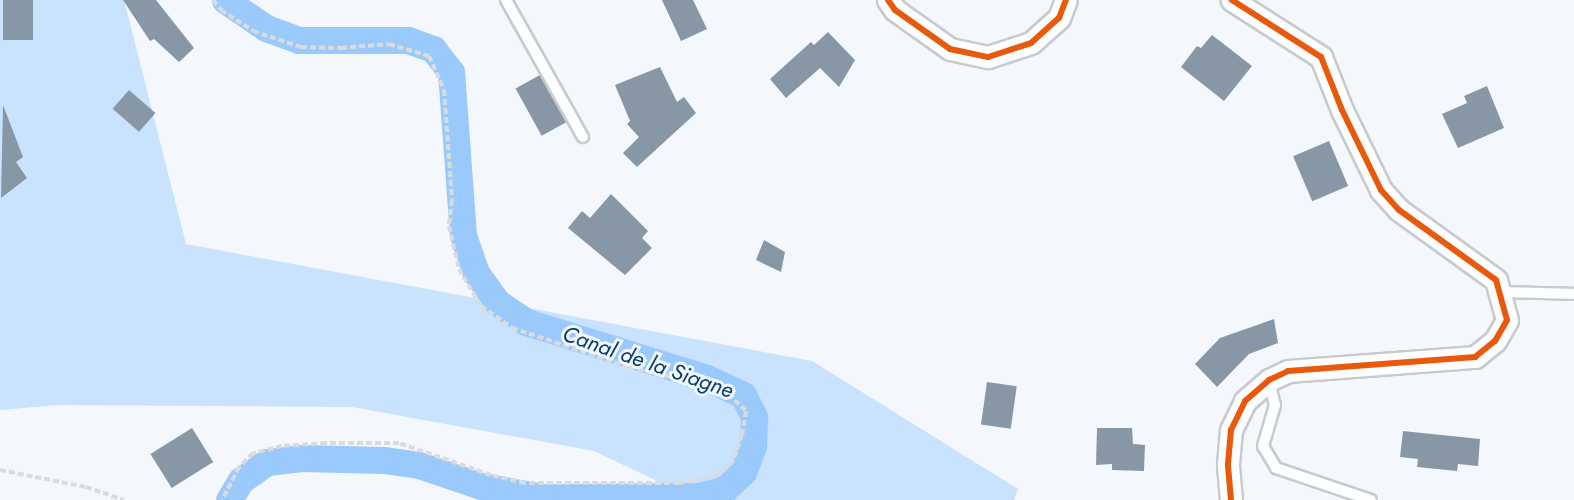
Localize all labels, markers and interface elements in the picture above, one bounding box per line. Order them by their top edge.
water label: Canal de la Siagne [559,320,737,404]

